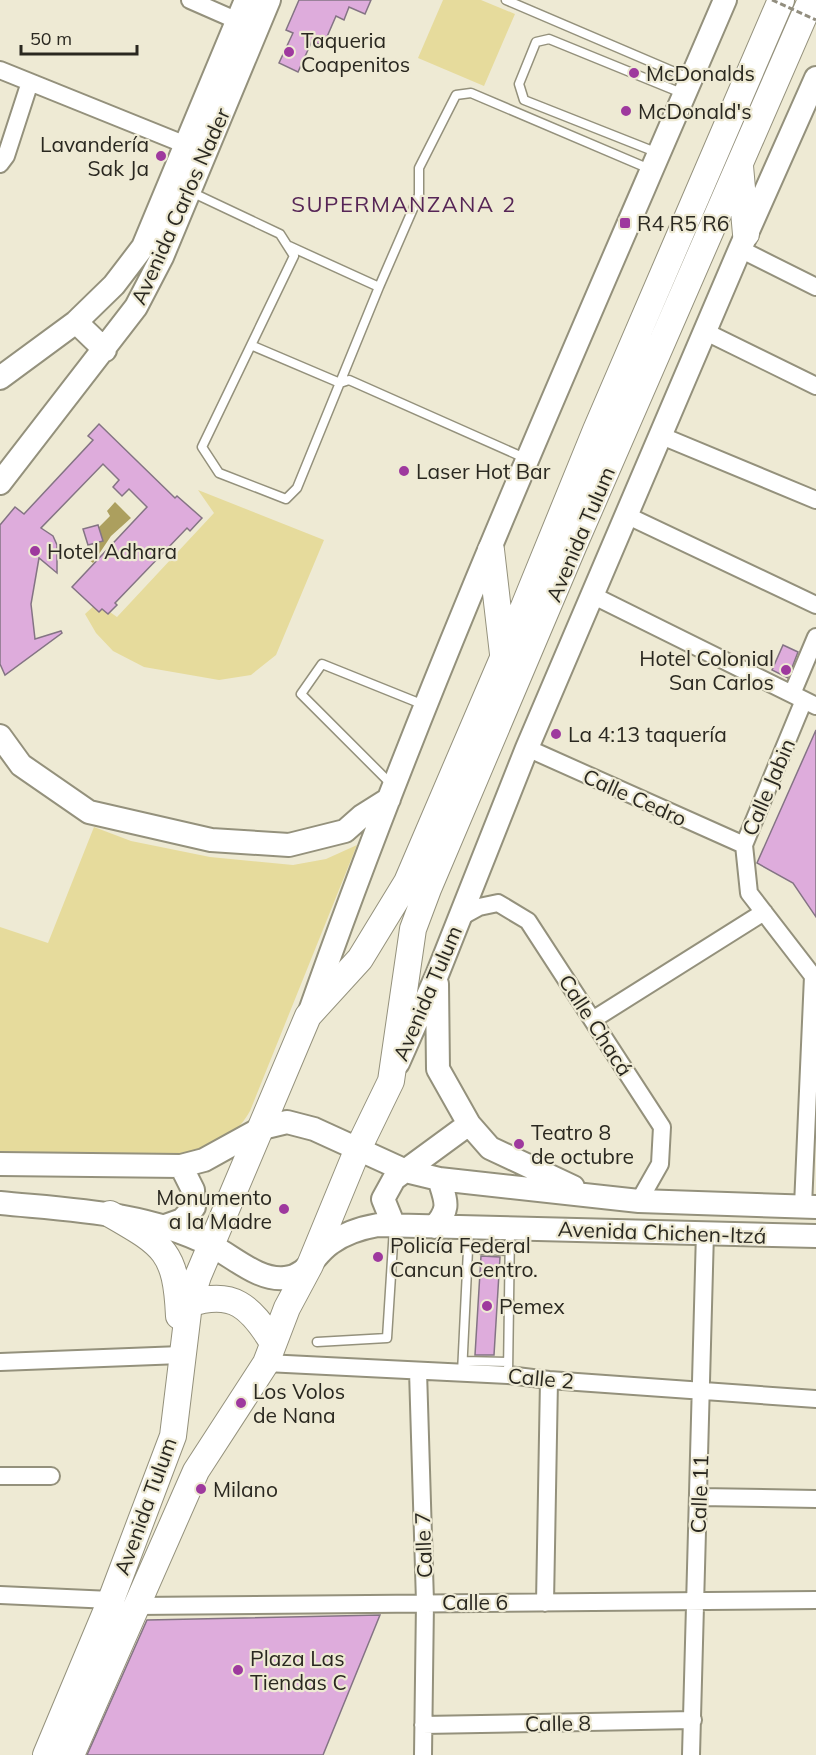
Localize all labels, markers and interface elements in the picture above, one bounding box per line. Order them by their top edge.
scale bar [21,18,136,56]
text: 50 m [30,27,72,50]
place label: Taqueria Coapenitos [301,27,410,77]
marker: Taqueria Coapenitos [282,45,296,59]
place label: McDonalds [646,60,755,86]
marker: McDonalds [627,66,641,80]
place label: McDonald's [638,98,752,124]
street label: Avenida Carlos Nader [125,103,235,308]
marker: McDonald's [619,104,633,118]
place label: Lavandería Sak Ja [40,131,149,181]
marker: Lavandería Sak Ja [154,149,168,163]
district label: SUPERMANZANA 2 [291,190,517,218]
place label: R4 R5 R6 [637,210,729,236]
marker: R4 R5 R6 [618,216,632,230]
place label: Laser Hot Bar [416,458,551,484]
street label: Avenida Tulum [540,463,620,605]
marker: Laser Hot Bar [397,464,411,478]
place label: Hotel Adhara [47,538,177,564]
marker: Hotel Adhara [28,544,42,558]
place label: Hotel Colonial San Carlos [639,645,774,695]
marker: Hotel Colonial San Carlos [779,663,793,677]
place label: La 4:13 taquería [568,721,727,747]
marker: La 4:13 taquería [549,727,563,741]
street label: Calle Jabin [736,735,800,839]
street label: Calle Cedro [579,763,691,831]
street label: Avenida Tulum [387,922,467,1064]
street label: Calle Chacá [554,969,638,1081]
place label: Teatro 8 de octubre [531,1119,634,1169]
marker: Teatro 8 de octubre [512,1137,526,1151]
place label: Monumento a la Madre [156,1184,272,1234]
marker: Monumento a la Madre [277,1202,291,1216]
street label: Avenida Chichen-Itzá [557,1215,767,1249]
place label: Policía Federal Cancun Centro. [390,1232,538,1282]
marker: Policía Federal Cancun Centro. [371,1250,385,1264]
place label: Pemex [499,1293,565,1319]
marker: Pemex [480,1299,494,1313]
street label: Calle 2 [507,1362,575,1394]
place label: Los Volos de Nana [253,1378,345,1428]
marker: Los Volos de Nana [234,1396,248,1410]
street label: Avenida Tulum [108,1434,182,1578]
street label: Calle 11 [685,1454,713,1534]
place label: Milano [213,1476,278,1502]
marker: Milano [194,1482,208,1496]
street label: Calle 7 [409,1512,437,1578]
street label: Calle 6 [442,1589,508,1615]
place label: Plaza Las Tiendas C [250,1645,347,1695]
marker: Plaza Las Tiendas C [231,1663,245,1677]
street label: Calle 8 [525,1709,591,1737]

